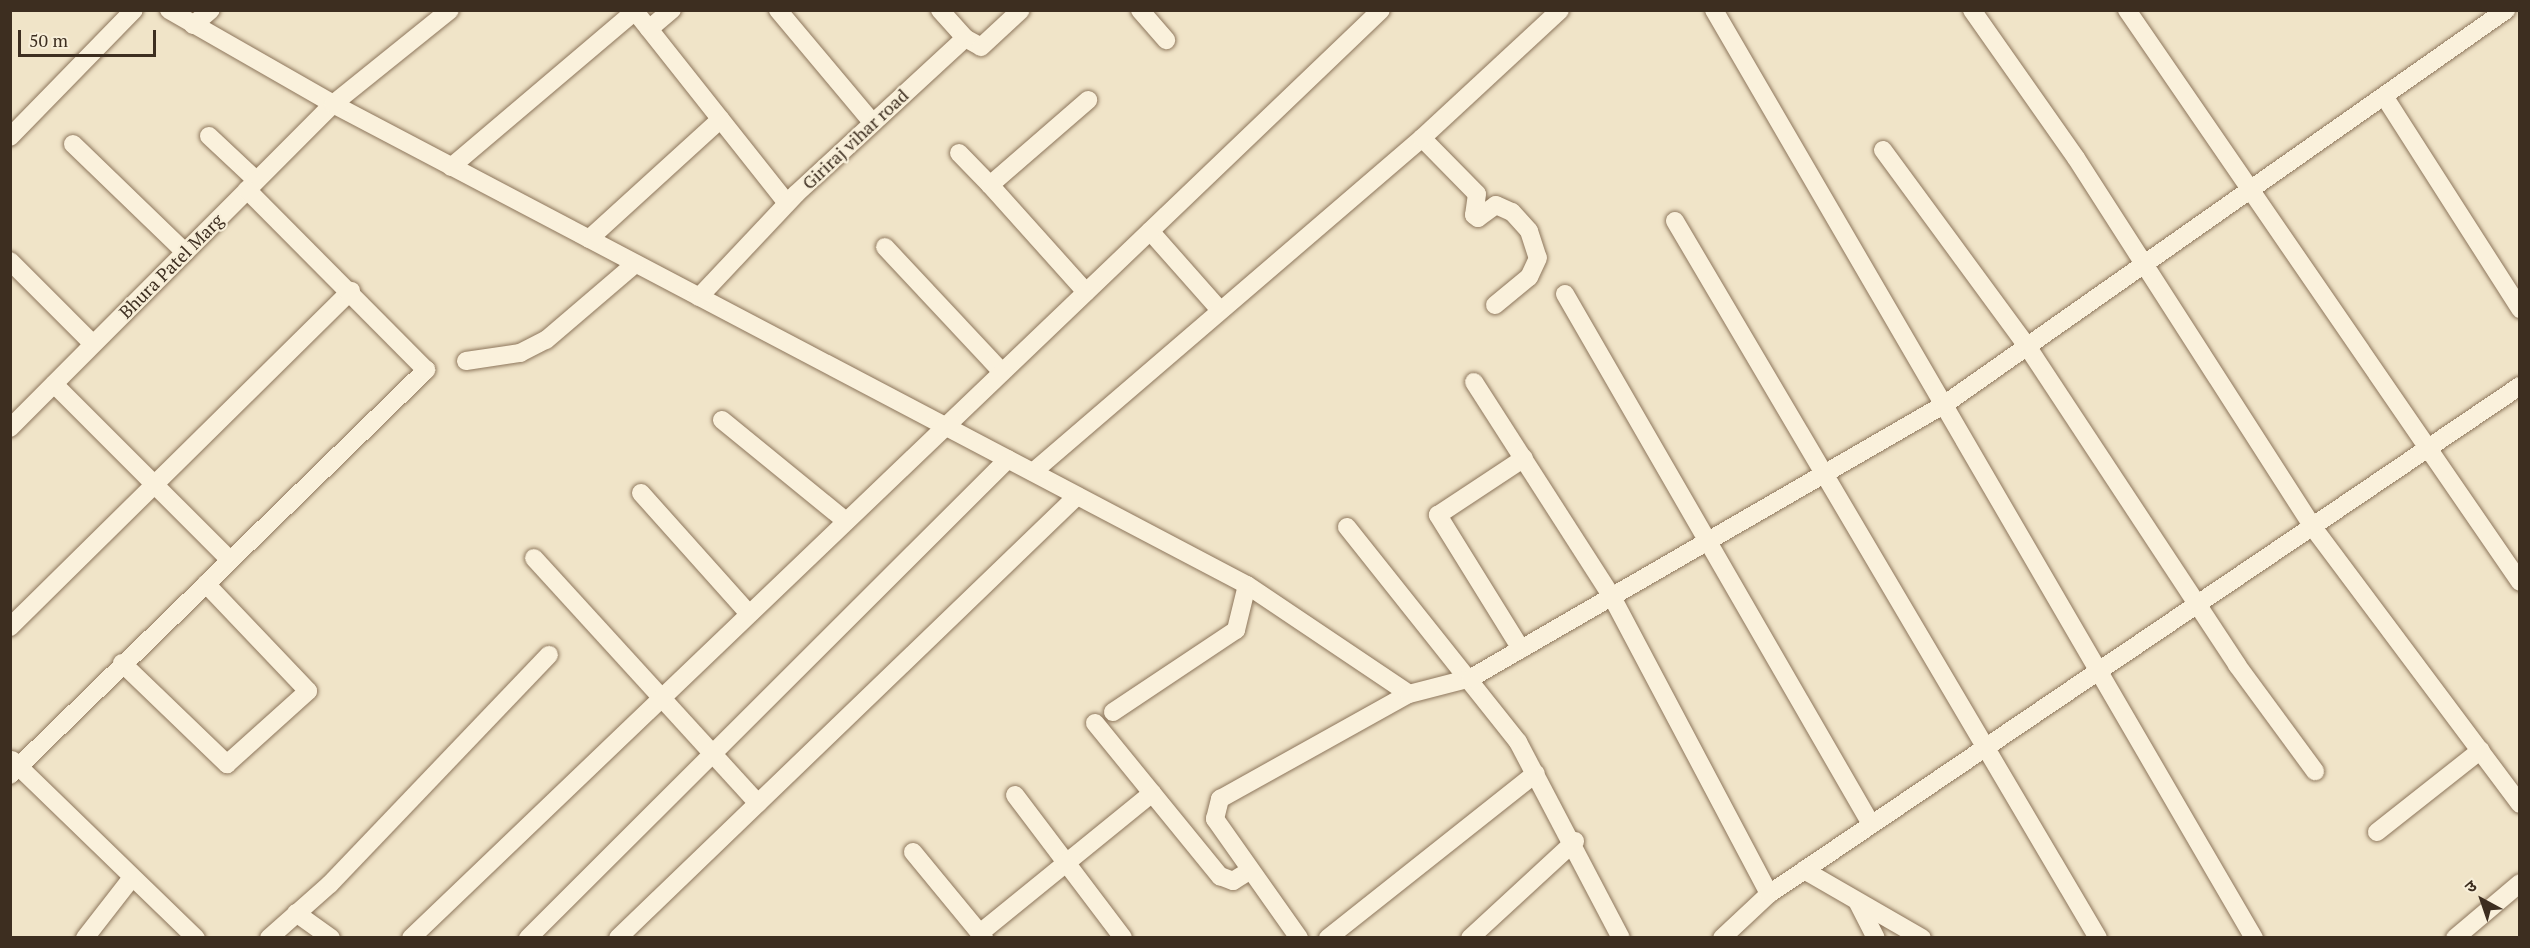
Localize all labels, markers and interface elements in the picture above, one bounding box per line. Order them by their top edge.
scale bar [21,18,159,56]
text: 50 m [29,28,68,52]
street label: Giriraj vihar road [797,84,913,194]
street label: Bhura Patel Marg [114,209,228,323]
north arrow [2452,870,2512,930]
text: उ [2460,875,2481,898]

